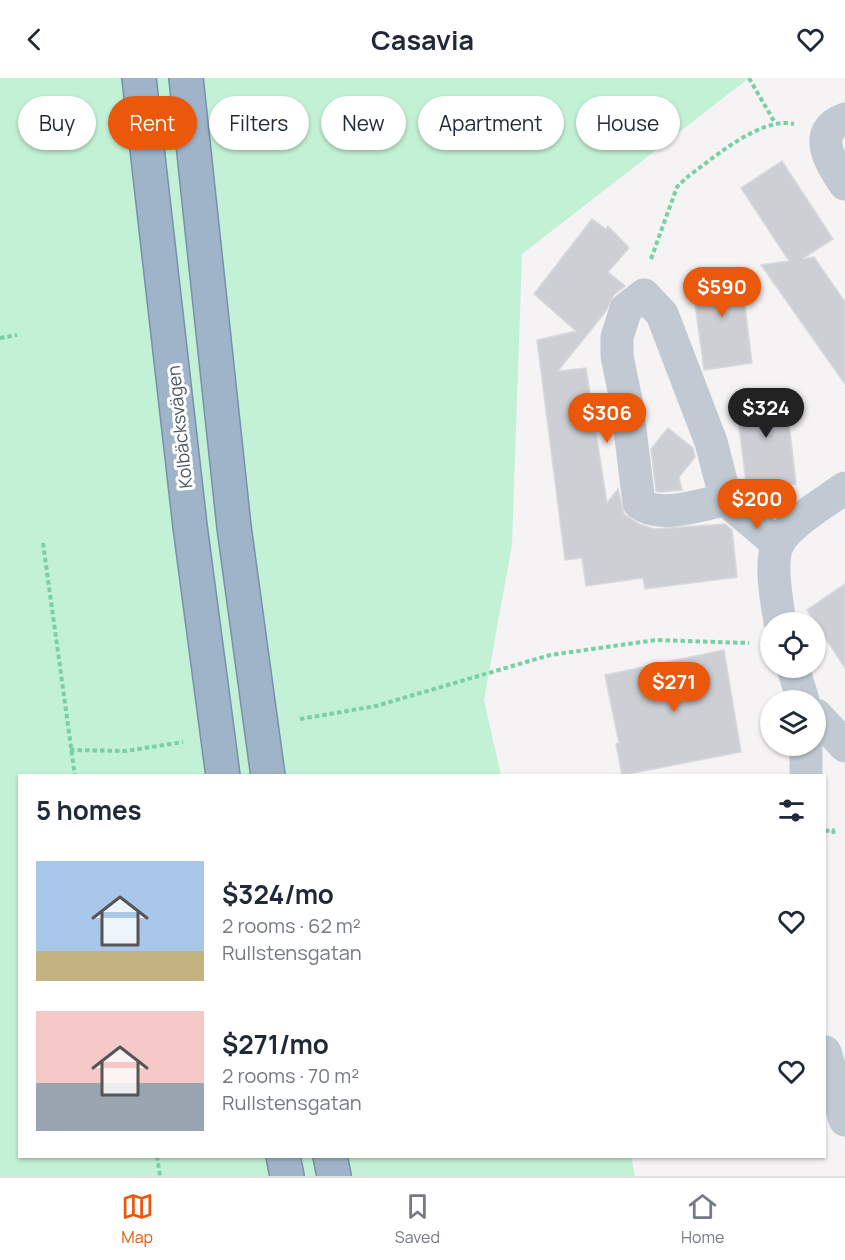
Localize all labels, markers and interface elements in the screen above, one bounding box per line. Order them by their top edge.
text: Casavia [371,21,474,58]
icon: back [18,23,51,56]
icon: heart [794,23,827,56]
chip: Buy [18,96,96,150]
chip: Rent [108,96,197,150]
chip: Filters [209,96,309,150]
chip: New [321,96,406,150]
chip: Apartment [418,96,564,150]
chip: House [576,96,680,150]
pin: $590 [686,267,758,318]
text: $590 [697,273,747,300]
street label: Kolbäcksvägen [161,364,197,490]
pin: $324 [730,388,802,439]
pin: $306 [571,393,643,444]
text: $324 [742,394,790,421]
text: $306 [582,399,632,426]
pin: $200 [721,479,793,530]
text: $200 [732,485,782,512]
map controls [760,612,826,756]
button: locate [760,612,826,678]
pin: $271 [638,662,710,713]
text: $271 [652,668,696,695]
button: layers [760,690,826,756]
text: 5 homes [36,792,142,828]
icon: filters [775,794,808,827]
text: $324/mo [222,876,334,912]
icon: home [84,885,156,957]
icon: heart [775,905,808,938]
text: 2 rooms · 62 m² [222,912,361,939]
text: Rullstensgatan [222,939,362,966]
text: $271/mo [222,1026,329,1062]
icon: home [84,1035,156,1107]
icon: heart [775,1055,808,1088]
text: 2 rooms · 70 m² [222,1062,359,1089]
text: Rullstensgatan [222,1089,362,1116]
tab: Map [121,1190,154,1248]
tab: Saved [395,1190,440,1248]
tab: Home [681,1190,724,1248]

